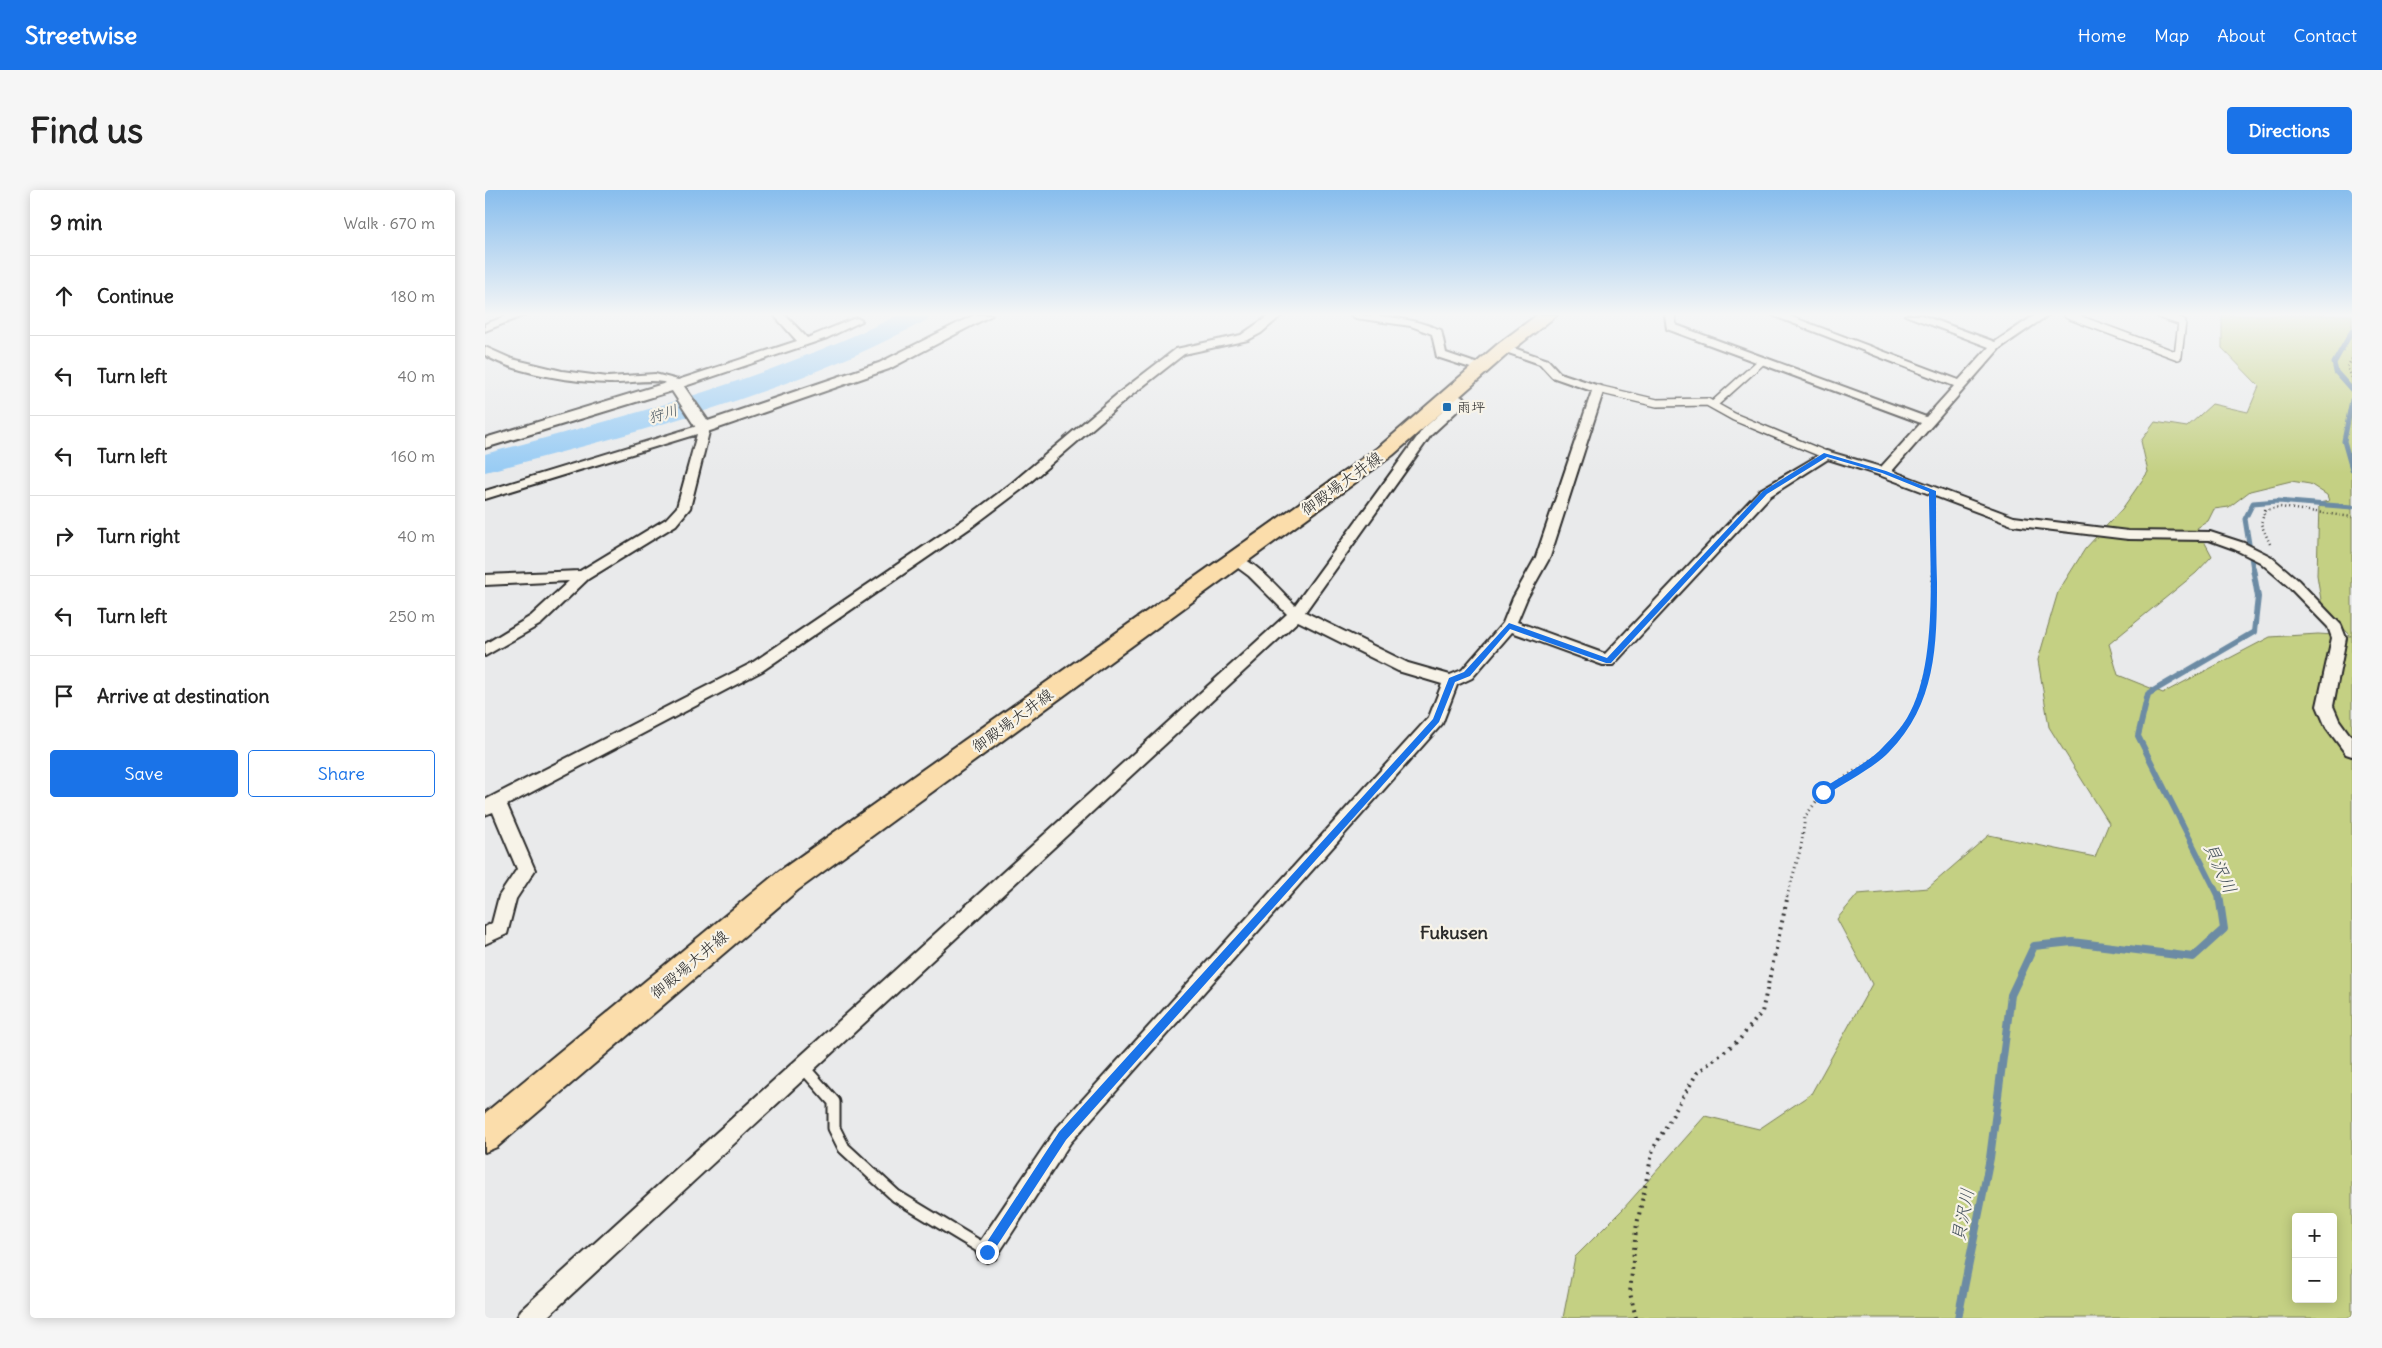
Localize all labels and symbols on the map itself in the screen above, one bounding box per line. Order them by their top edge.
place label: 雨坪 [1457,398,1485,416]
water label: 狩川 [646,400,680,427]
marker: 雨坪 [1441,401,1453,413]
street label: 御殿場大井線 [1296,447,1386,519]
street label: 御殿場大井線 [967,684,1057,756]
route start [1812,781,1835,804]
water label: 貝沢川 [2199,838,2242,897]
district label: Fukusen [1420,921,1489,944]
street label: 御殿場大井線 [646,925,732,1003]
water label: 貝沢川 [1946,1186,1979,1244]
route end [976,1241,999,1264]

